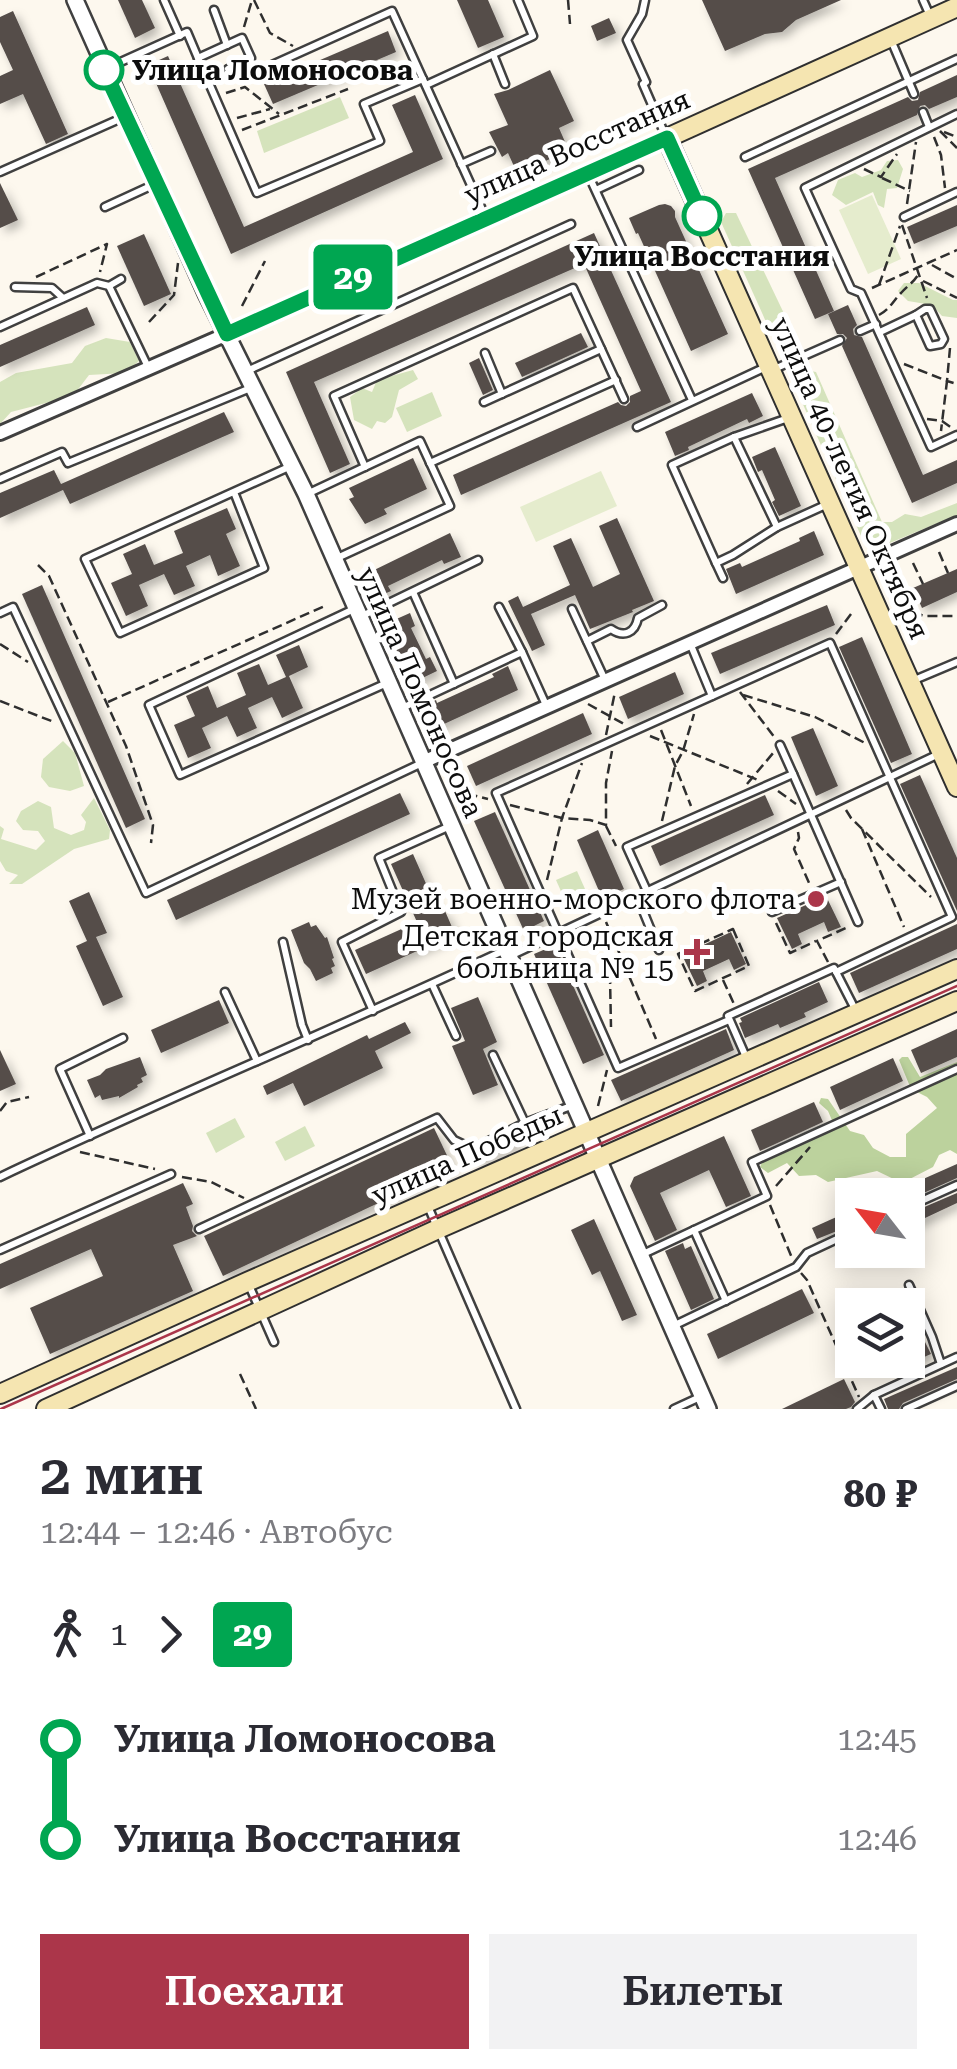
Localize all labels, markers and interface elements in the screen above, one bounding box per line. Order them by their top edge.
marker: Улица Ломоносова [85,51,123,89]
place label: Улица Ломоносова [132,54,414,87]
street label: улица Восстания [459,82,695,212]
marker: Улица Восстания [683,197,721,235]
place label: Улица Восстания [574,240,830,273]
line badge: 29 [308,244,398,310]
text: 29 [333,257,373,298]
street label: улица 40-летия Октября [764,312,936,644]
street label: улица Ломоносова [350,562,490,822]
place label: Музей военно-морского флота [351,883,796,916]
marker: Музей военно-морского флота [805,888,827,910]
place label: Детская городская больница № 15 [402,920,674,985]
marker: Детская городская больница № 15 [684,939,710,965]
street label: улица Победы [366,1098,568,1212]
north arrow [835,1178,925,1268]
map controls [835,1178,925,1378]
button: layers [835,1288,925,1378]
text: 2 мин [40,1443,204,1507]
text: 80 ₽ [844,1472,917,1516]
text: 12:44 – 12:46 · Автобус [40,1513,393,1551]
icon: walk [40,1607,95,1662]
icon: forward [143,1607,198,1662]
text: 29 [233,1614,272,1655]
text: 1 [110,1615,128,1653]
text: Улица Ломоносова [114,1717,495,1761]
text: 12:45 [837,1720,917,1758]
text: Улица Восстания [114,1817,461,1861]
text: 12:46 [837,1820,917,1858]
button: Поехали [40,1934,469,2049]
button: Билеты [489,1934,917,2049]

